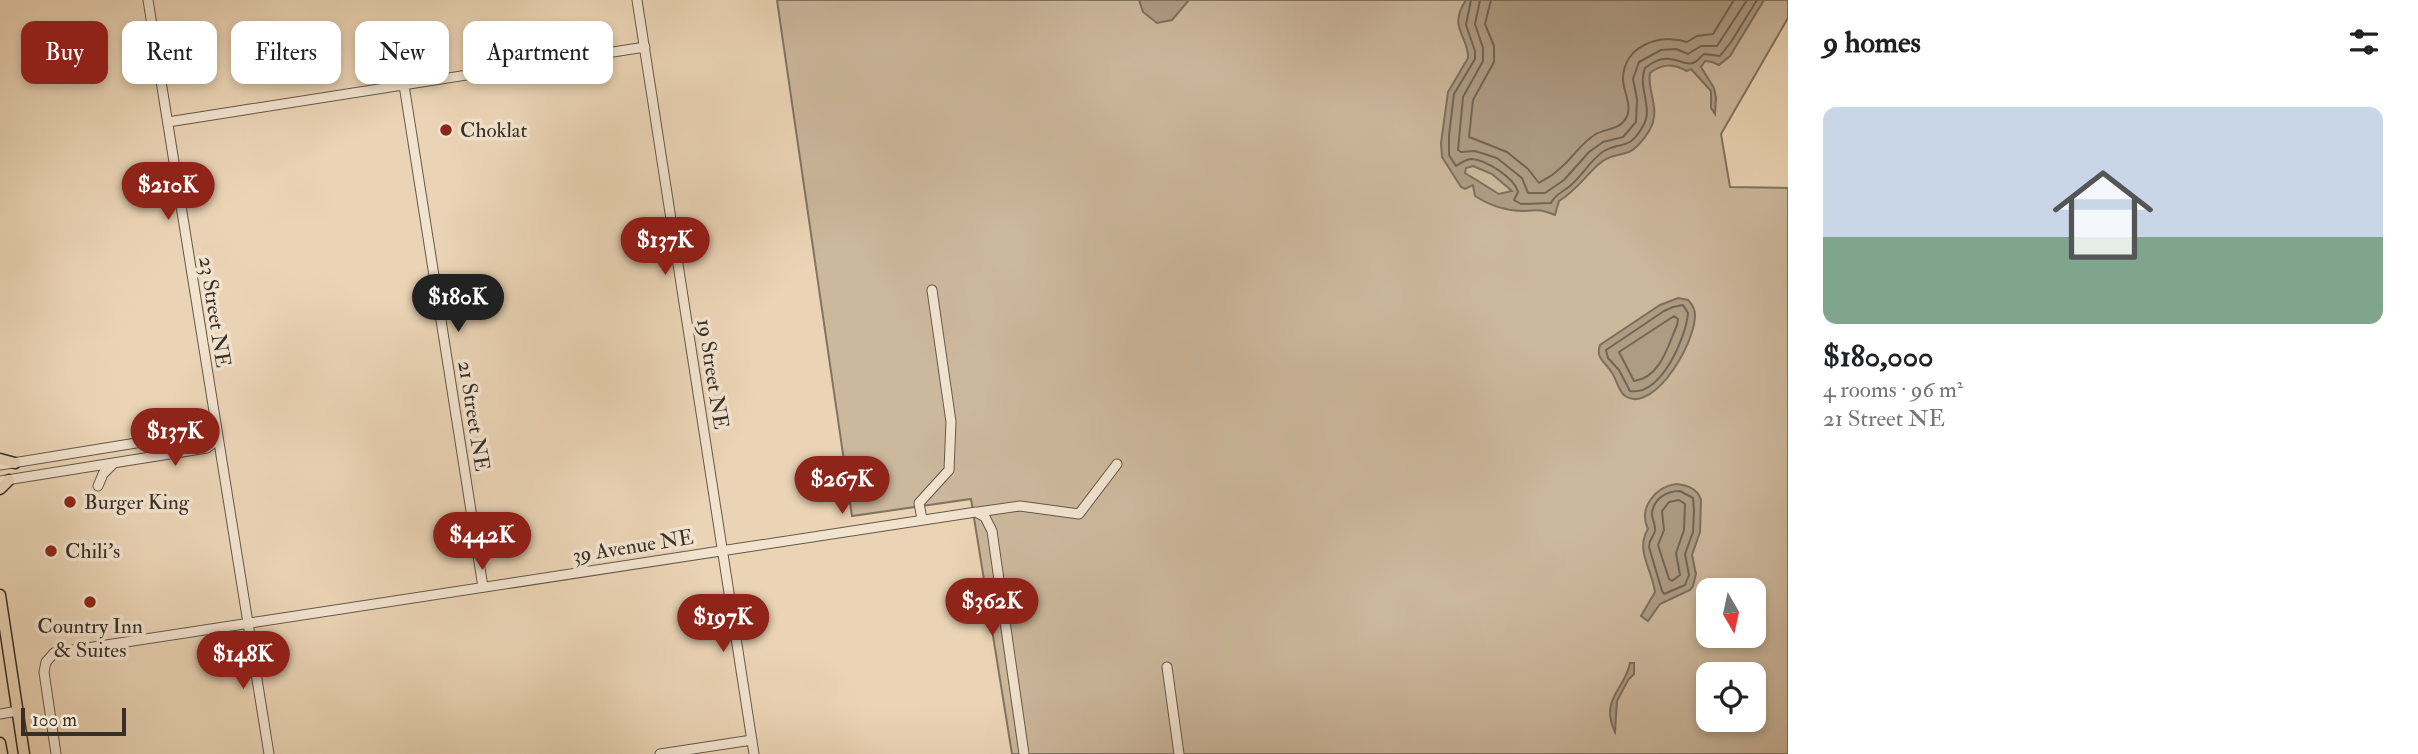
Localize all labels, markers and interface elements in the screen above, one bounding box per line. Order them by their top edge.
chip: Buy [21,21,108,84]
chip: Rent [122,21,217,84]
chip: Filters [231,21,341,84]
chip: New [355,21,449,84]
chip: Apartment [463,21,613,84]
icon: filters [2345,23,2383,61]
text: 9 homes [1823,24,1921,61]
place label: Choklat [460,117,527,144]
marker: Choklat [438,122,454,138]
icon: home [2040,152,2166,278]
pin: $210K [119,162,217,222]
text: $210K [138,170,198,199]
pin: $137K [616,218,714,277]
text: $137K [637,225,693,254]
street label: 23 Street NE [192,255,237,370]
pin: $180K [409,274,507,334]
text: $180K [428,282,488,311]
street label: 19 Street NE [690,317,735,431]
text: $180,000 [1823,338,1933,375]
street label: 21 Street NE [451,359,496,473]
text: 4 rooms · 96 m² [1823,375,1963,404]
text: 21 Street NE [1823,404,1945,433]
pin: $137K [126,408,224,468]
text: $137K [147,416,203,445]
pin: $267K [793,456,891,516]
text: $267K [811,464,873,493]
place label: Burger King [84,489,190,516]
marker: Burger King [62,494,78,510]
pin: $442K [433,512,531,572]
text: $442K [449,520,515,549]
street label: 39 Avenue NE [571,524,696,569]
place label: Chili's [65,538,120,565]
marker: Chili's [43,543,59,559]
pin: $362K [943,578,1041,638]
north arrow [1696,578,1766,648]
map controls [1696,578,1766,732]
text: $362K [961,586,1023,615]
marker: Country Inn & Suites [82,594,98,610]
pin: $197K [674,594,772,654]
text: $197K [693,602,753,631]
place label: Country Inn & Suites [37,613,143,664]
pin: $148K [194,632,292,691]
text: $148K [213,639,273,668]
button: locate [1696,662,1766,732]
scale bar [21,705,126,737]
text: 100 m [32,708,77,732]

